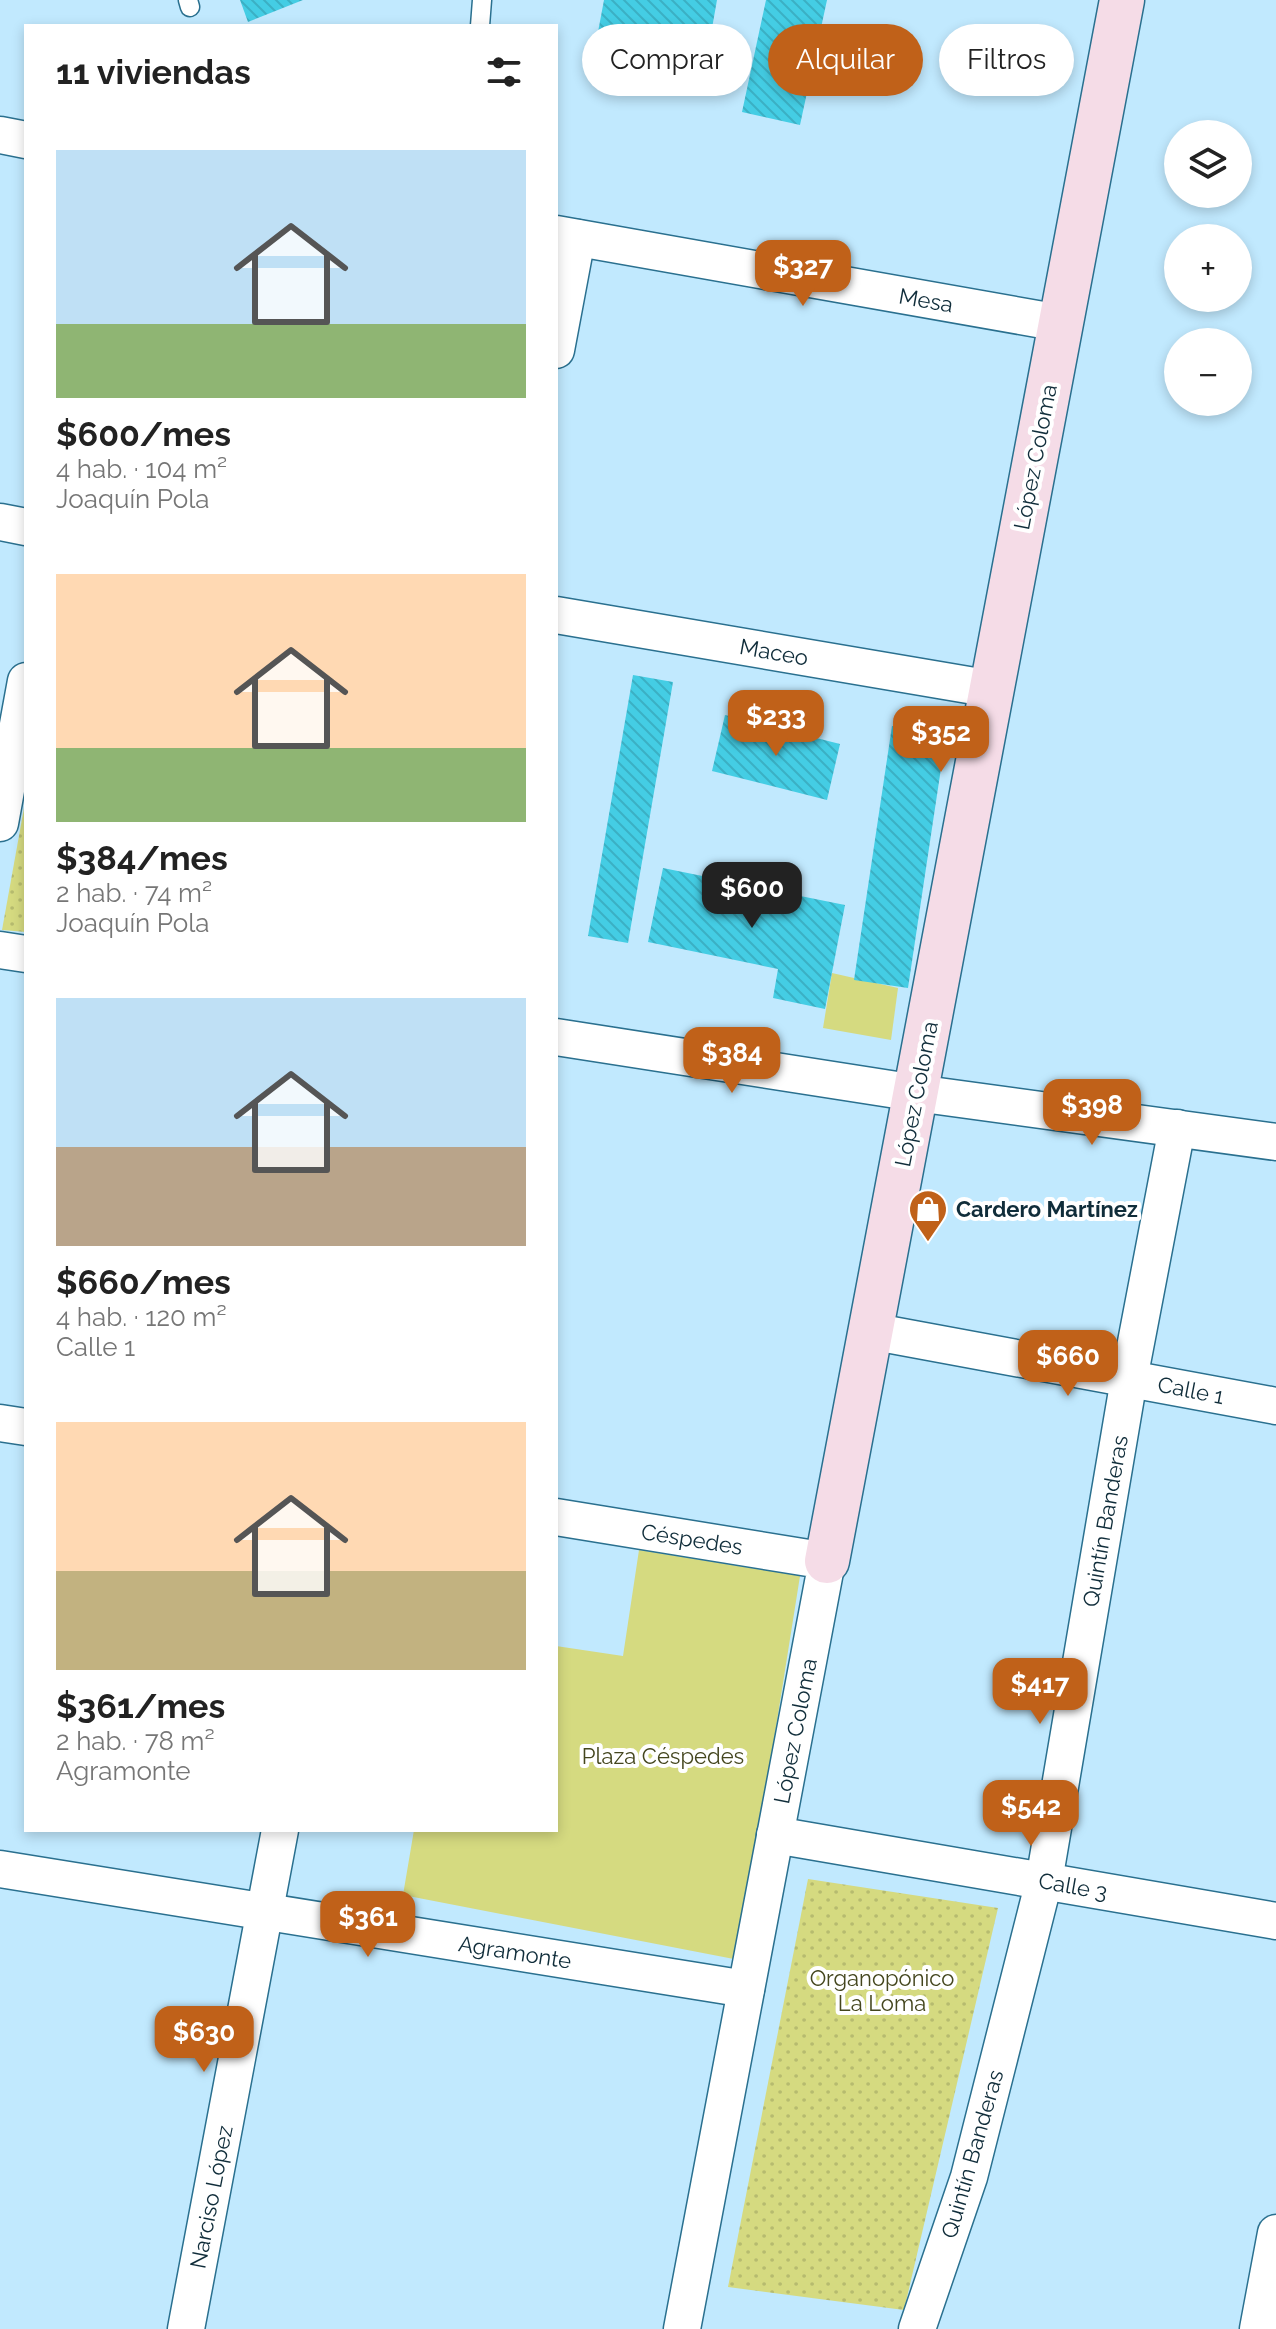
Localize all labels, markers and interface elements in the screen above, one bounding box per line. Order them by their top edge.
chip: Comprar [582,24,752,96]
chip: Alquilar [768,24,923,96]
chip: Filtros [939,24,1074,96]
icon: filters [482,50,526,94]
text: 11 viviendas [56,52,251,92]
map controls [1164,120,1252,416]
button: layers [1164,120,1252,208]
icon: home [219,202,363,346]
button: + [1164,224,1252,312]
pin: $327 [756,240,850,308]
text: $327 [773,251,833,281]
street label: Mesa [897,282,955,318]
button: − [1164,328,1252,416]
street label: López Coloma [1008,382,1062,532]
text: $600/mes [56,414,231,454]
text: 4 hab. · 104 m² [56,454,227,484]
text: Joaquín Pola [56,484,210,514]
icon: home [219,626,363,770]
street label: Maceo [738,633,810,671]
pin: $233 [729,690,823,758]
text: $233 [746,701,806,731]
pin: $352 [894,706,988,774]
text: $352 [911,717,971,747]
text: $384/mes [56,838,228,878]
pin: $600 [705,862,799,930]
text: $600 [720,873,784,903]
text: 2 hab. · 74 m² [56,878,212,908]
text: Joaquín Pola [56,908,210,938]
street label: López Coloma [889,1019,943,1169]
pin: $384 [685,1027,779,1095]
text: $384 [701,1038,763,1068]
icon: home [219,1050,363,1194]
pin: $398 [1045,1079,1139,1147]
text: $398 [1061,1090,1123,1120]
shop icon: Cardero Martínez [907,1188,949,1243]
place label: Cardero Martínez [956,1196,1138,1222]
text: $660/mes [56,1262,231,1302]
text: 4 hab. · 120 m² [56,1302,226,1332]
pin: $660 [1021,1330,1115,1398]
text: Calle 1 [56,1332,135,1362]
text: $660 [1036,1341,1100,1371]
street label: Calle 1 [1156,1371,1226,1409]
street label: Quintín Banderas [1077,1433,1133,1609]
icon: home [219,1474,363,1618]
street label: Céspedes [639,1518,745,1560]
street label: López Coloma [768,1656,822,1806]
pin: $417 [993,1658,1087,1726]
text: $417 [1011,1669,1069,1699]
text: $361/mes [56,1686,225,1726]
text: 2 hab. · 78 m² [56,1726,215,1756]
park label: Plaza Céspedes [582,1743,744,1769]
text: Agramonte [56,1756,191,1786]
pin: $542 [984,1780,1078,1848]
text: $542 [1001,1791,1061,1821]
street label: Calle 3 [1037,1867,1109,1905]
pin: $361 [321,1891,415,1959]
text: $361 [338,1902,398,1932]
street label: Agramonte [457,1930,573,1974]
park label: Organopónico La Loma [810,1965,954,2016]
pin: $630 [157,2006,251,2074]
text: $630 [173,2017,235,2047]
street label: Quintín Banderas [936,2067,1008,2241]
street label: Narciso López [184,2123,238,2271]

